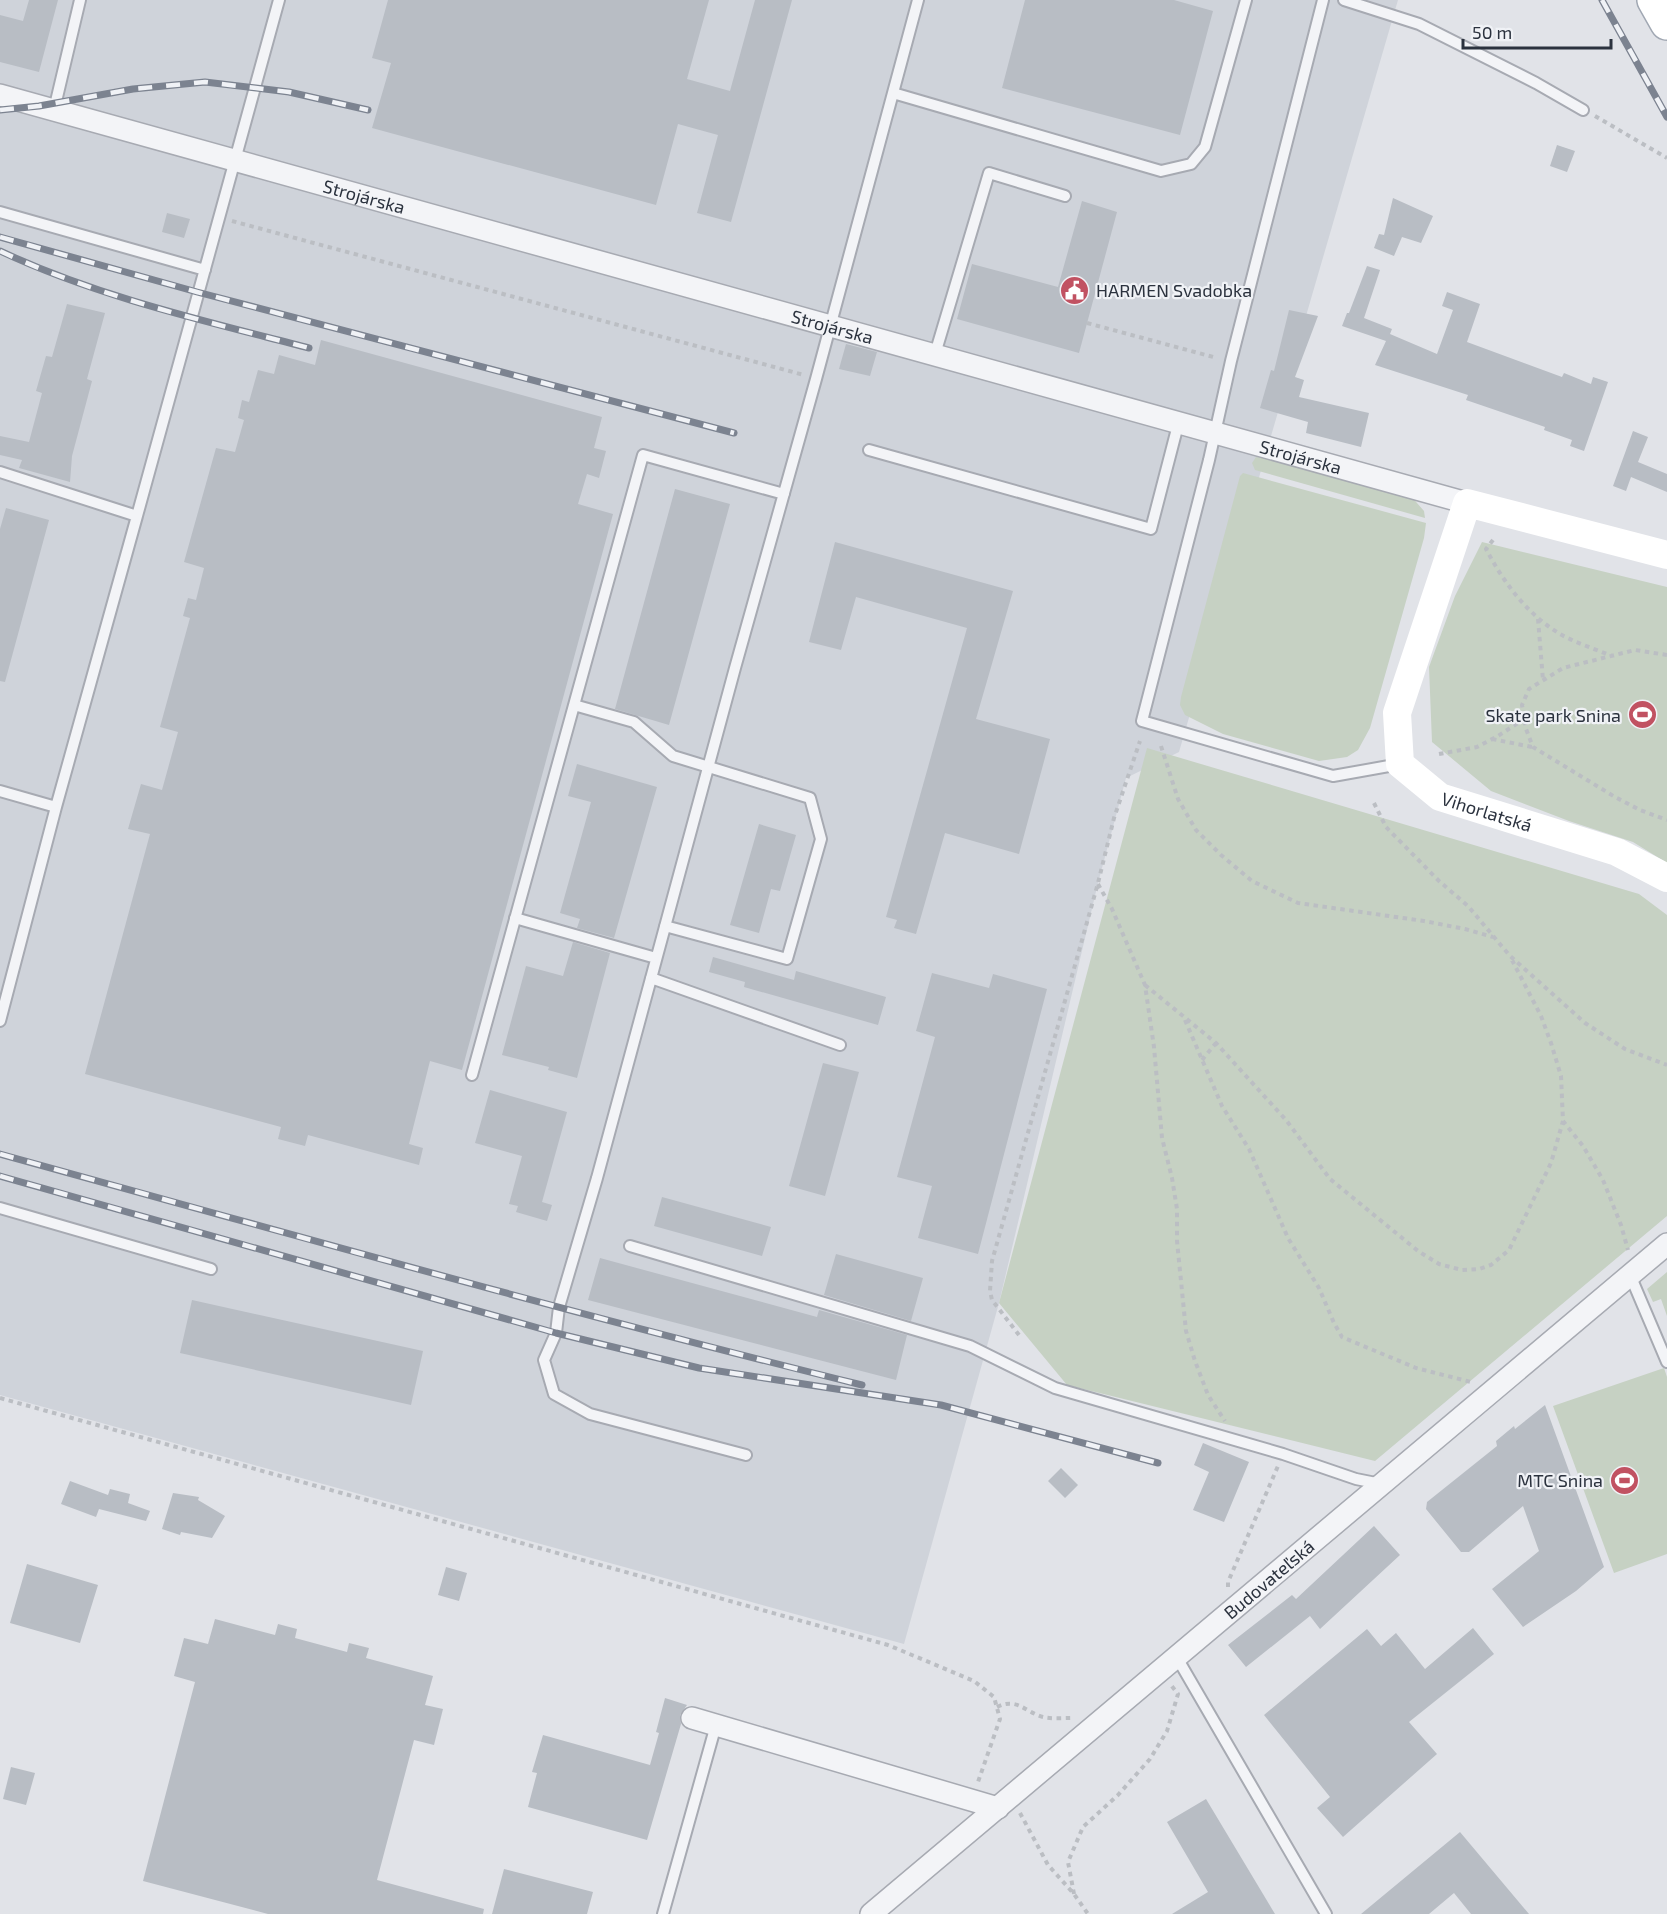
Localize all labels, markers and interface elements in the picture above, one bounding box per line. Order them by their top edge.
scale bar [1463,12,1612,50]
text: 50 m [1472,21,1512,43]
street label: Strojárska [321,174,408,218]
public building icon: HARMEN Svadobka [1059,274,1091,306]
place label: HARMEN Svadobka [1096,279,1252,301]
street label: Strojárska [789,305,876,348]
street label: Strojárska [1257,435,1344,479]
sports icon: Skate park Snina [1626,699,1658,731]
place label: Skate park Snina [1485,704,1621,726]
street label: Vihorlatská [1439,787,1535,836]
sports icon: MTC Snina [1608,1464,1640,1496]
place label: MTC Snina [1517,1469,1603,1491]
street label: Budovateľská [1219,1535,1319,1623]

